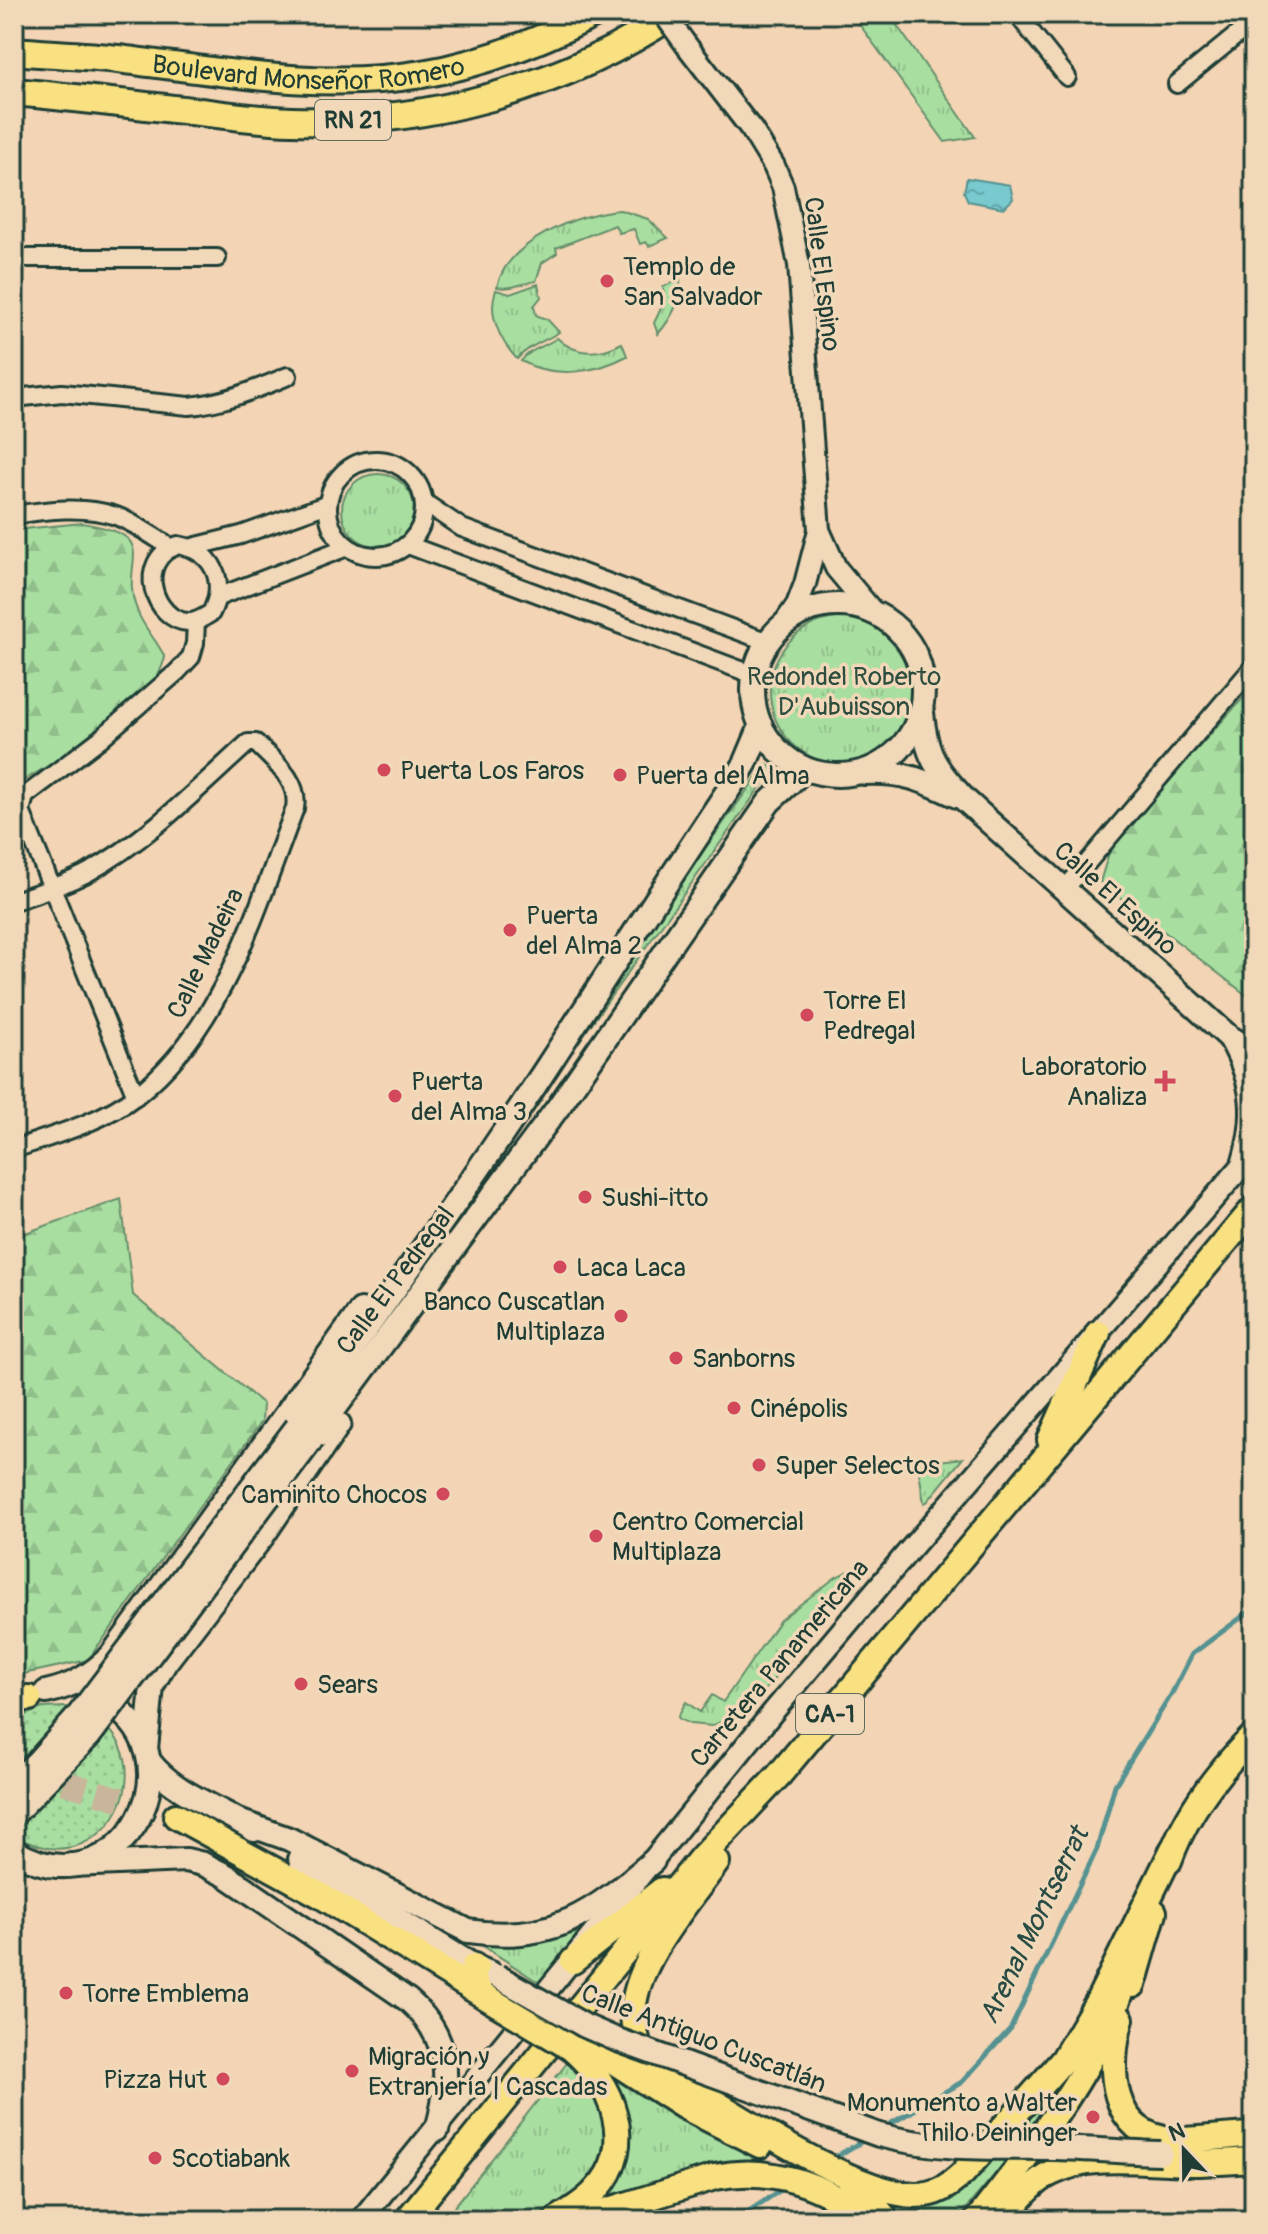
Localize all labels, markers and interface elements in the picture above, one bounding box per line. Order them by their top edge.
street label: Boulevard Monseñor Romero [150,49,468,98]
road number: RN 21 [315,100,391,140]
street label: Calle El Espino [797,195,847,353]
place label: Templo de San Salvador [623,251,763,313]
marker: Templo de San Salvador [598,272,616,290]
park label: Redondel Roberto D'Aubuisson [747,661,941,723]
place label: Puerta Los Faros [400,755,585,787]
place label: Puerta del Alma [636,760,810,792]
marker: Puerta Los Faros [375,761,393,779]
marker: Puerta del Alma [611,766,629,784]
street label: Calle El Espino [1047,835,1184,963]
street label: Calle Madeira [160,883,251,1024]
place label: Puerta del Alma 2 [526,900,642,962]
marker: Puerta del Alma 2 [501,921,519,939]
place label: Torre El Pedregal [823,985,916,1047]
marker: Torre El Pedregal [798,1006,816,1024]
place label: Laboratorio Analiza [1021,1051,1147,1113]
place label: Puerta del Alma 3 [411,1066,527,1128]
marker: Laboratorio Analiza [1154,1070,1176,1092]
marker: Puerta del Alma 3 [386,1087,404,1105]
place label: Sushi-itto [601,1182,709,1214]
marker: Sushi-itto [576,1188,594,1206]
street label: Calle El Pedregal [330,1200,462,1361]
place label: Laca Laca [576,1252,686,1284]
marker: Laca Laca [551,1258,569,1276]
place label: Banco Cuscatlan Multiplaza [423,1286,605,1348]
marker: Banco Cuscatlan Multiplaza [612,1307,630,1325]
place label: Sanborns [692,1343,795,1375]
marker: Sanborns [667,1349,685,1367]
place label: Cinépolis [750,1393,848,1425]
marker: Cinépolis [725,1399,743,1417]
place label: Super Selectos [775,1450,940,1482]
marker: Super Selectos [750,1456,768,1474]
place label: Caminito Chocos [241,1479,427,1511]
marker: Caminito Chocos [434,1485,452,1503]
place label: Centro Comercial Multiplaza [612,1506,804,1568]
marker: Centro Comercial Multiplaza [587,1527,605,1545]
street label: Carretera Panamericana [683,1553,876,1774]
place label: Sears [317,1669,378,1701]
marker: Sears [292,1675,310,1693]
road number: CA-1 [796,1694,864,1734]
water label: Arenal Montserrat [972,1819,1098,2030]
street label: Calle Antiguo Cuscatlán [577,1977,831,2100]
place label: Torre Emblema [82,1978,249,2010]
marker: Torre Emblema [57,1984,75,2002]
place label: Migración y Extranjería | Cascadas [368,2041,608,2103]
marker: Migración y Extranjería | Cascadas [343,2062,361,2080]
place label: Pizza Hut [103,2064,208,2096]
marker: Pizza Hut [214,2070,232,2088]
place label: Monumento a Walter Thilo Deininger [847,2087,1078,2149]
marker: Monumento a Walter Thilo Deininger [1084,2108,1102,2126]
north arrow [1144,2110,1224,2190]
text: N [1165,2117,1189,2148]
place label: Scotiabank [171,2143,290,2175]
marker: Scotiabank [146,2149,164,2167]

